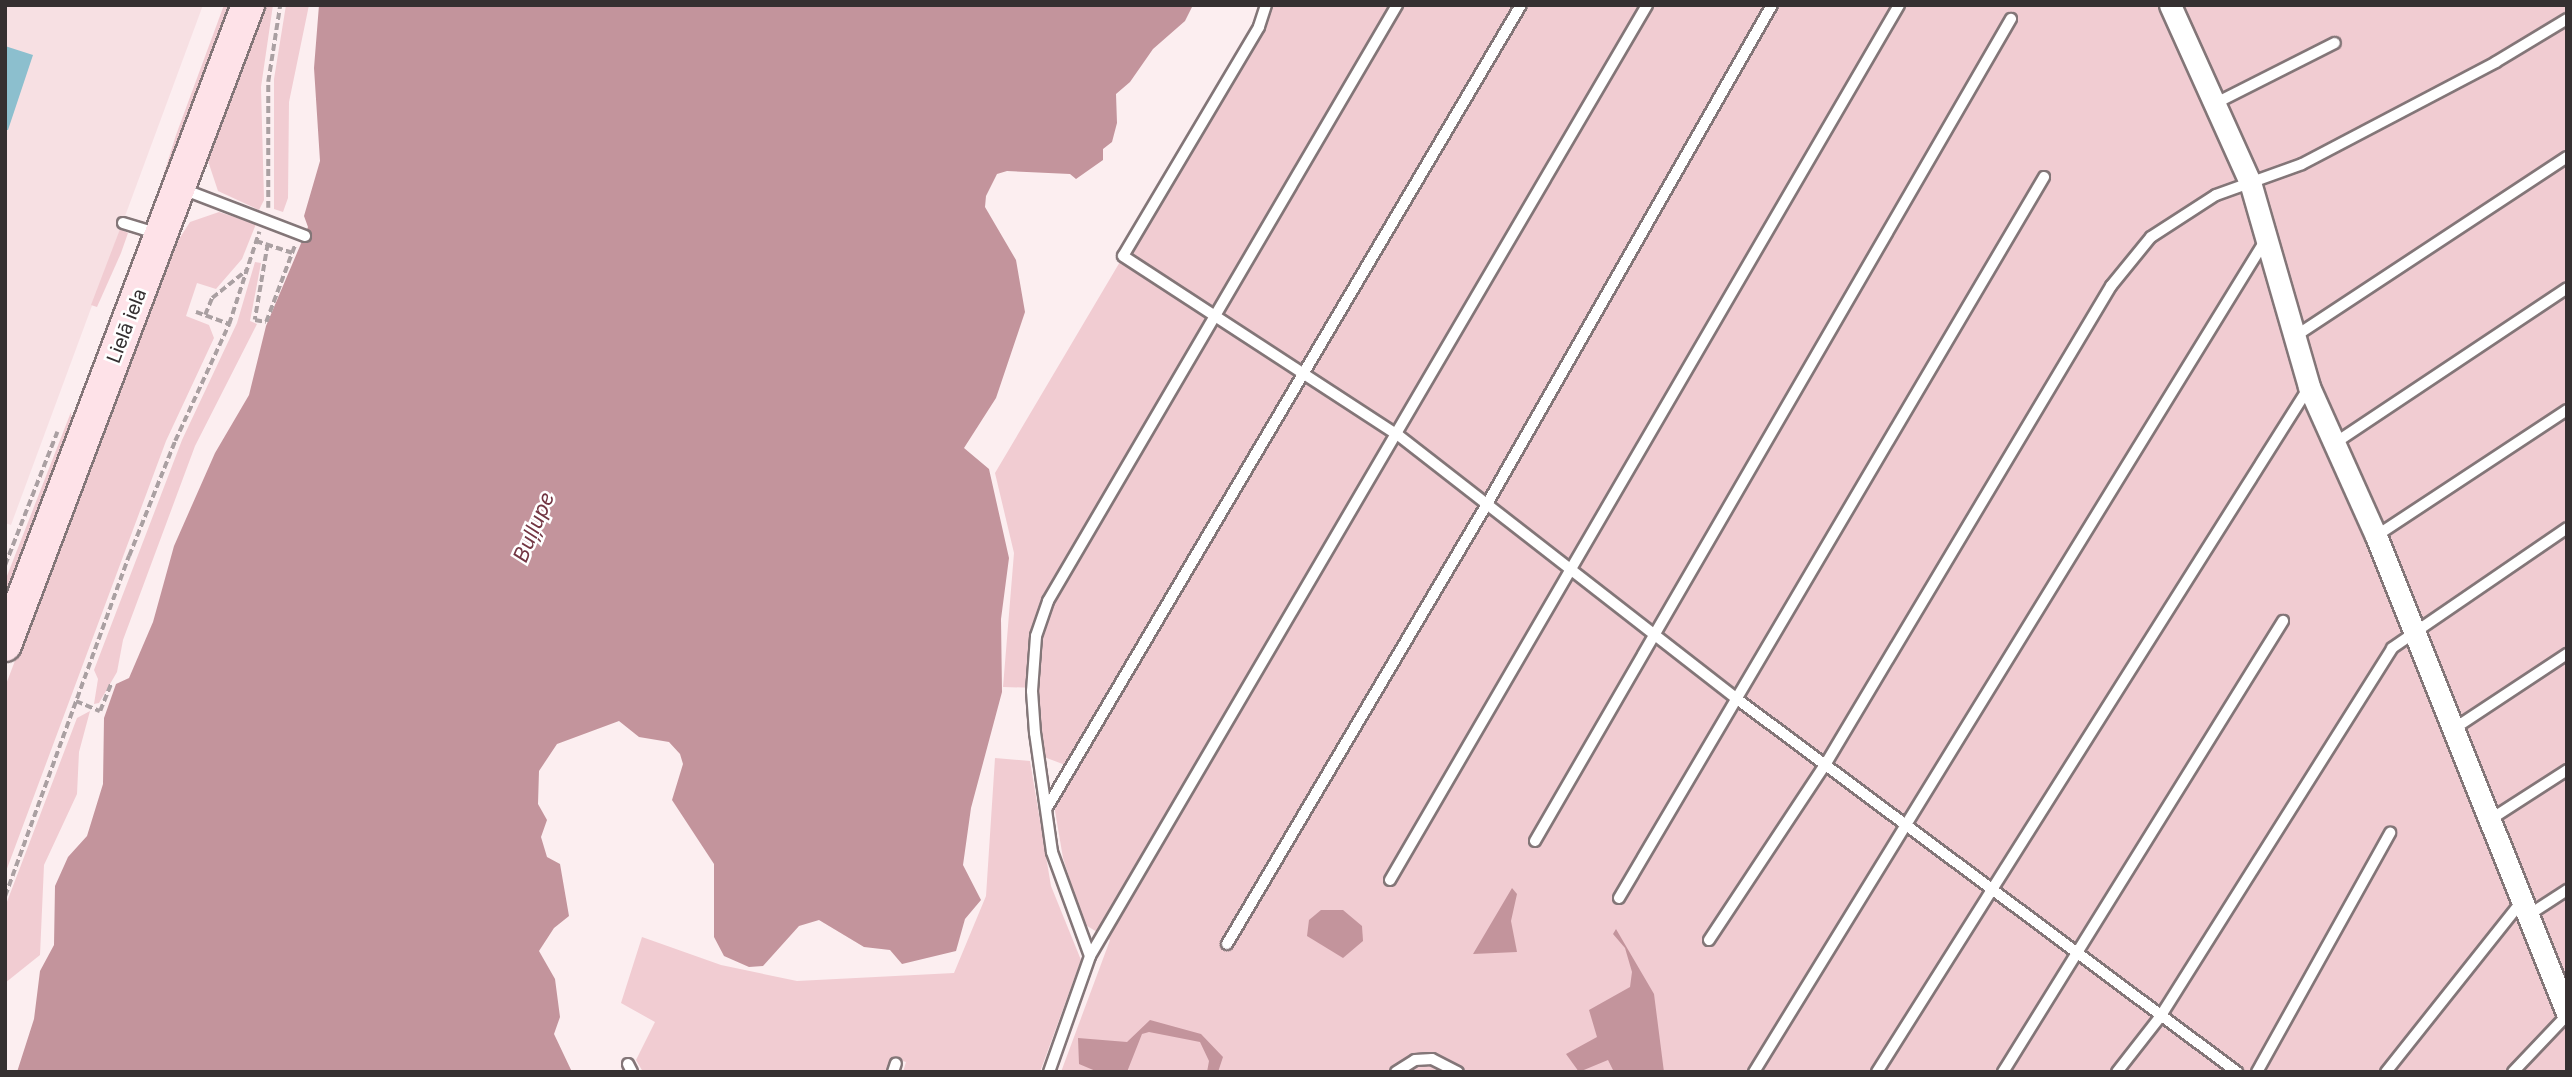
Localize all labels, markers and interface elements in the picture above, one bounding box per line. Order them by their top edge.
street label: Lielā iela [102,286,152,366]
water label: Buļļupe [508,488,560,566]

